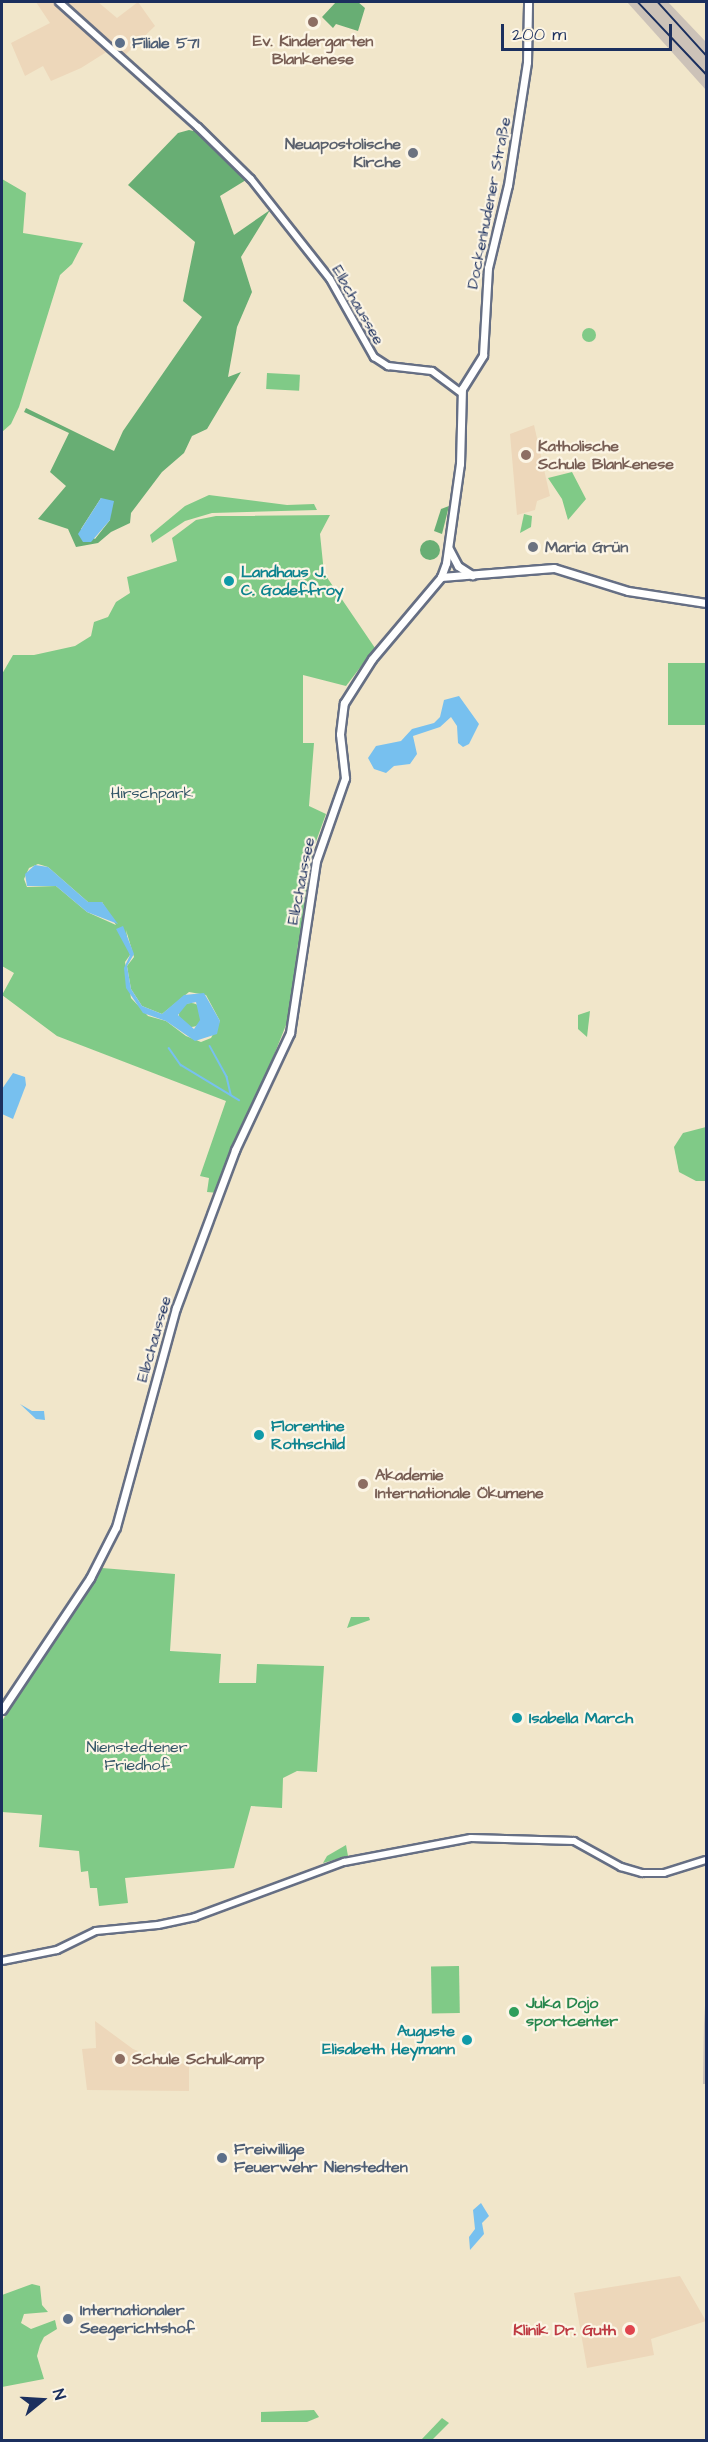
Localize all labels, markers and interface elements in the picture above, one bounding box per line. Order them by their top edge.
scale bar [504,12,675,50]
marker: Ev. Kindergarten Blankenese [306,15,320,29]
text: 200 m [512,22,566,47]
place label: Ev. Kindergarten Blankenese [253,31,373,69]
place label: Filiale 571 [132,33,199,53]
marker: Filiale 571 [113,36,127,50]
street label: Dockenhudener Straße [463,116,515,290]
place label: Neuapostolische Kirche [285,134,401,172]
marker: Neuapostolische Kirche [406,146,420,160]
street label: Elbchaussee [328,262,388,348]
place label: Katholische Schule Blankenese [538,436,674,474]
marker: Katholische Schule Blankenese [519,448,533,462]
place label: Maria Grün [545,537,628,557]
marker: Maria Grün [526,540,540,554]
place label: Landhaus J. C. Godeffroy [241,562,344,600]
marker: Landhaus J. C. Godeffroy [222,574,236,588]
park label: Hirschpark [111,783,193,803]
street label: Elbchaussee [283,836,319,926]
street label: Elbchaussee [133,1294,175,1384]
place label: Florentine Rothschild [271,1416,345,1454]
marker: Florentine Rothschild [252,1428,266,1442]
place label: Akademie Internationale Ökumene [375,1465,544,1503]
marker: Akademie Internationale Ökumene [356,1477,370,1491]
place label: Isabella March [529,1708,633,1728]
marker: Isabella March [510,1711,524,1725]
park label: Nienstedtener Friedhof [86,1737,188,1775]
place label: Juka Dojo sportcenter [526,1993,618,2031]
marker: Juka Dojo sportcenter [507,2005,521,2019]
place label: Auguste Elisabeth Heymann [322,2021,455,2059]
marker: Auguste Elisabeth Heymann [460,2033,474,2047]
place label: Schule Schulkamp [132,2049,264,2069]
marker: Schule Schulkamp [113,2052,127,2066]
place label: Freiwillige Feuerwehr Nienstedten [234,2139,408,2177]
marker: Freiwillige Feuerwehr Nienstedten [215,2151,229,2165]
place label: Internationaler Seegerichtshof [80,2300,195,2338]
marker: Internationaler Seegerichtshof [61,2312,75,2326]
place label: Klinik Dr. Guth [513,2320,616,2340]
marker: Klinik Dr. Guth [621,2321,639,2339]
north arrow [12,2370,72,2430]
text: N [47,2386,71,2403]

